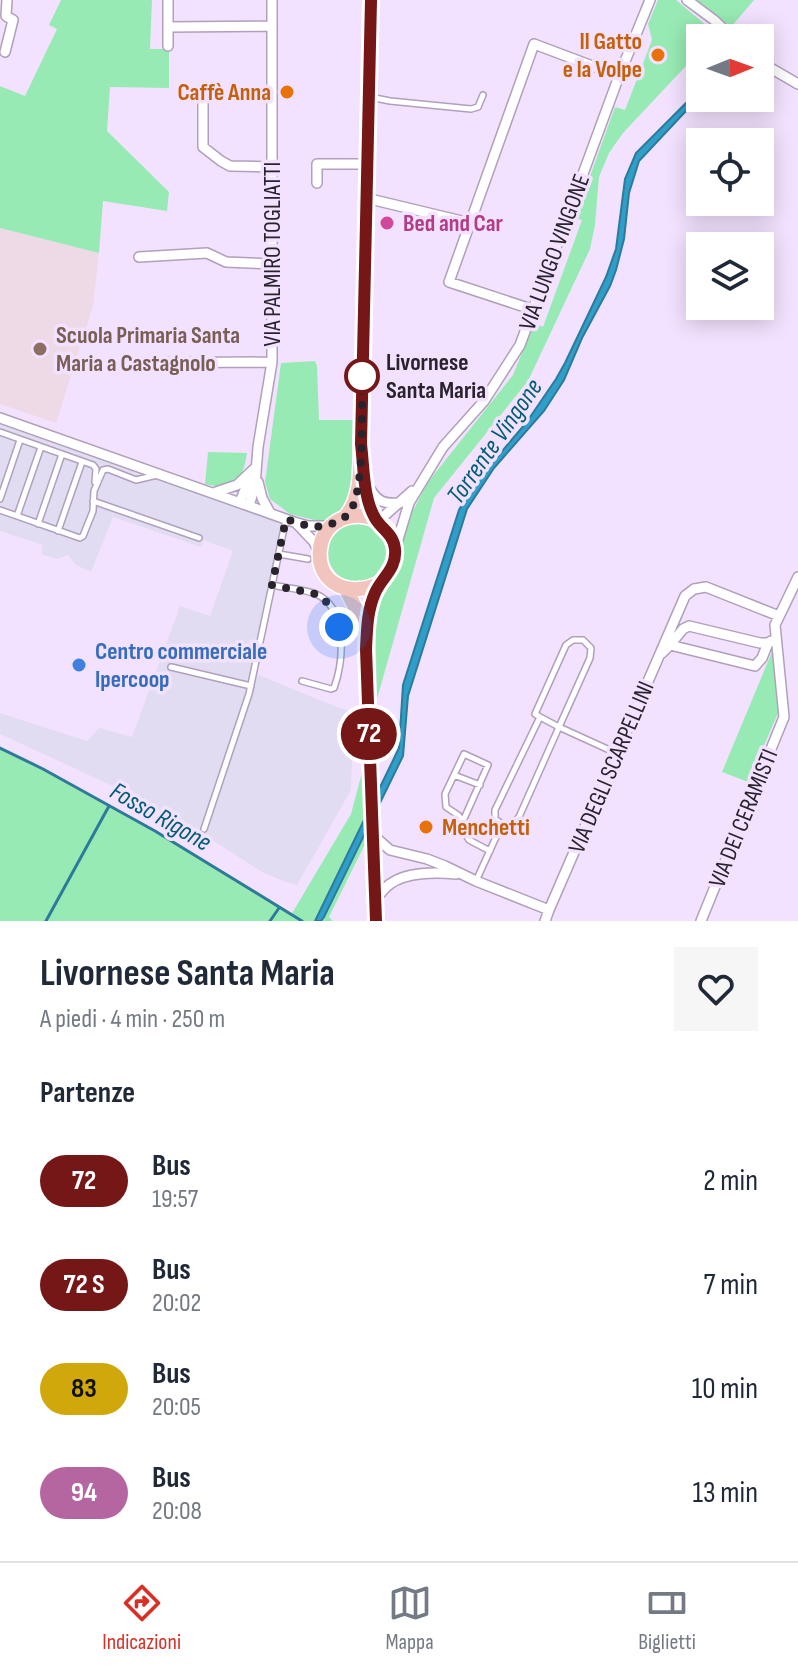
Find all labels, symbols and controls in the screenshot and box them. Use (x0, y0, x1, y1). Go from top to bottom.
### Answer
north arrow (686, 24, 774, 112)
map controls (686, 24, 774, 320)
place label: Il Gatto e la Volpe (563, 27, 642, 84)
marker: Il Gatto e la Volpe (649, 46, 667, 64)
place label: Caffè Anna (178, 78, 271, 107)
marker: Caffè Anna (278, 83, 296, 101)
button: locate (686, 128, 774, 216)
street label: VIA PALMIRO TOGLIATTI (258, 162, 287, 346)
street label: VIA LUNGO VINGONE (513, 170, 596, 334)
place label: Bed and Car (403, 209, 503, 238)
marker: Bed and Car (378, 214, 396, 232)
button: layers (686, 232, 774, 320)
place label: Scuola Primaria Santa Maria a Castagnolo (56, 321, 240, 378)
marker: Scuola Primaria Santa Maria a Castagnolo (31, 340, 49, 358)
place label: Livornese Santa Maria (386, 348, 486, 405)
marker: Livornese Santa Maria (345, 359, 379, 393)
water label: Torrente Vingone (441, 373, 550, 510)
your location (319, 607, 359, 647)
place label: Centro commerciale Ipercoop (95, 637, 267, 694)
marker: Centro commerciale Ipercoop (70, 656, 88, 674)
street label: VIA DEGLI SCARPELLINI (562, 677, 661, 857)
line badge: 72 (333, 708, 405, 760)
text: 72 (357, 717, 381, 750)
street label: VIA DEI CERAMISTI (703, 745, 784, 892)
water label: Fosso Rigone (104, 776, 216, 859)
place label: Menchetti (442, 813, 530, 842)
marker: Menchetti (417, 818, 435, 836)
button: heart (674, 947, 758, 1031)
text: Livornese Santa Maria (40, 951, 335, 996)
text: A piedi · 4 min · 250 m (40, 1004, 225, 1035)
text: Partenze (40, 1075, 135, 1111)
text: Bus (152, 1148, 191, 1184)
text: 2 min (703, 1163, 758, 1199)
text: 72 (72, 1164, 96, 1197)
text: 19:57 (152, 1184, 198, 1215)
text: Bus (152, 1252, 191, 1288)
text: 7 min (704, 1267, 758, 1303)
text: 72 S (63, 1268, 105, 1301)
text: 20:02 (152, 1288, 201, 1319)
text: Bus (152, 1356, 191, 1392)
text: 10 min (692, 1371, 758, 1407)
text: 83 (71, 1372, 97, 1405)
text: 20:05 (152, 1392, 201, 1423)
text: Bus (152, 1460, 191, 1496)
text: 13 min (692, 1475, 758, 1511)
text: 94 (71, 1476, 97, 1509)
text: 20:08 (152, 1496, 202, 1527)
tab: Indicazioni (102, 1581, 181, 1656)
tab: Mappa (385, 1581, 434, 1656)
tab: Biglietti (638, 1581, 696, 1656)

